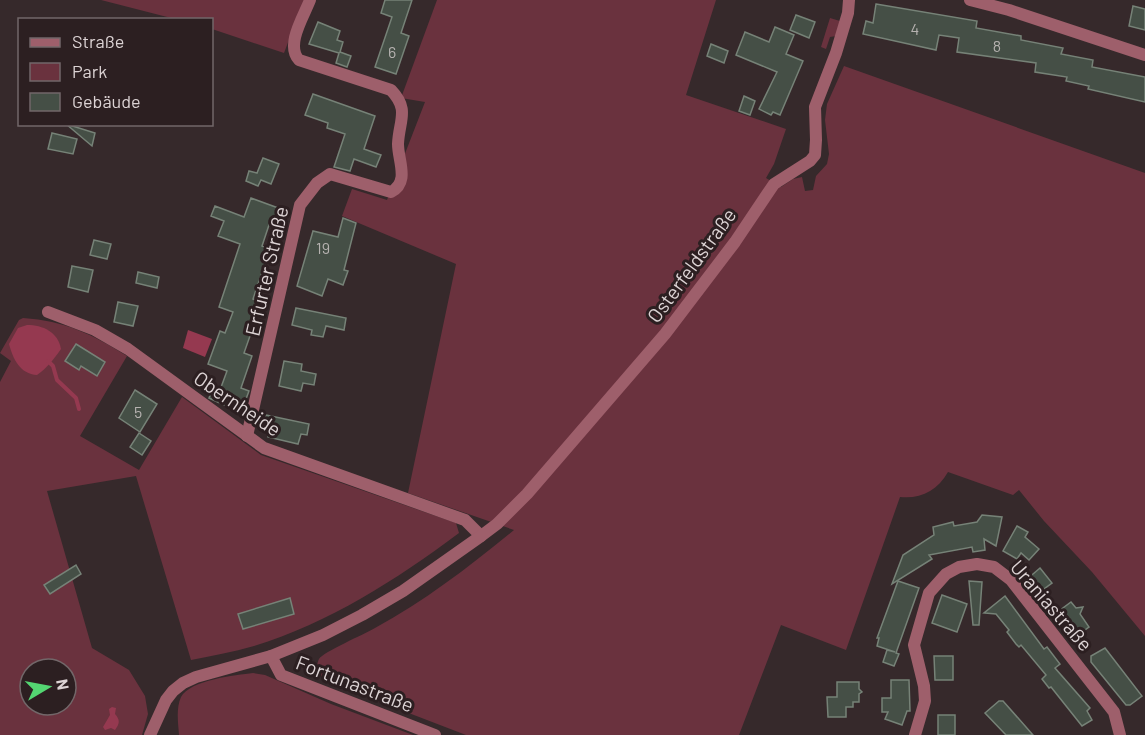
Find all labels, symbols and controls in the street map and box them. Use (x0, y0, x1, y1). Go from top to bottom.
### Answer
legend (18, 18, 213, 126)
house number: 4 (911, 19, 919, 38)
text: Straße (72, 30, 124, 52)
house number: 8 (993, 36, 1001, 55)
house number: 6 (388, 42, 396, 61)
text: Park (72, 60, 107, 82)
text: Gebäude (72, 90, 141, 112)
street label: Osterfeldstraße (641, 203, 741, 327)
street label: Erfurter Straße (239, 204, 293, 338)
house number: 19 (316, 238, 330, 257)
street label: Obernheide (190, 365, 286, 441)
house number: 5 (134, 402, 142, 421)
street label: Uraniastraße (1006, 555, 1098, 655)
street label: Fortunastraße (293, 650, 417, 716)
north arrow (18, 657, 78, 717)
text: N (53, 677, 74, 691)

